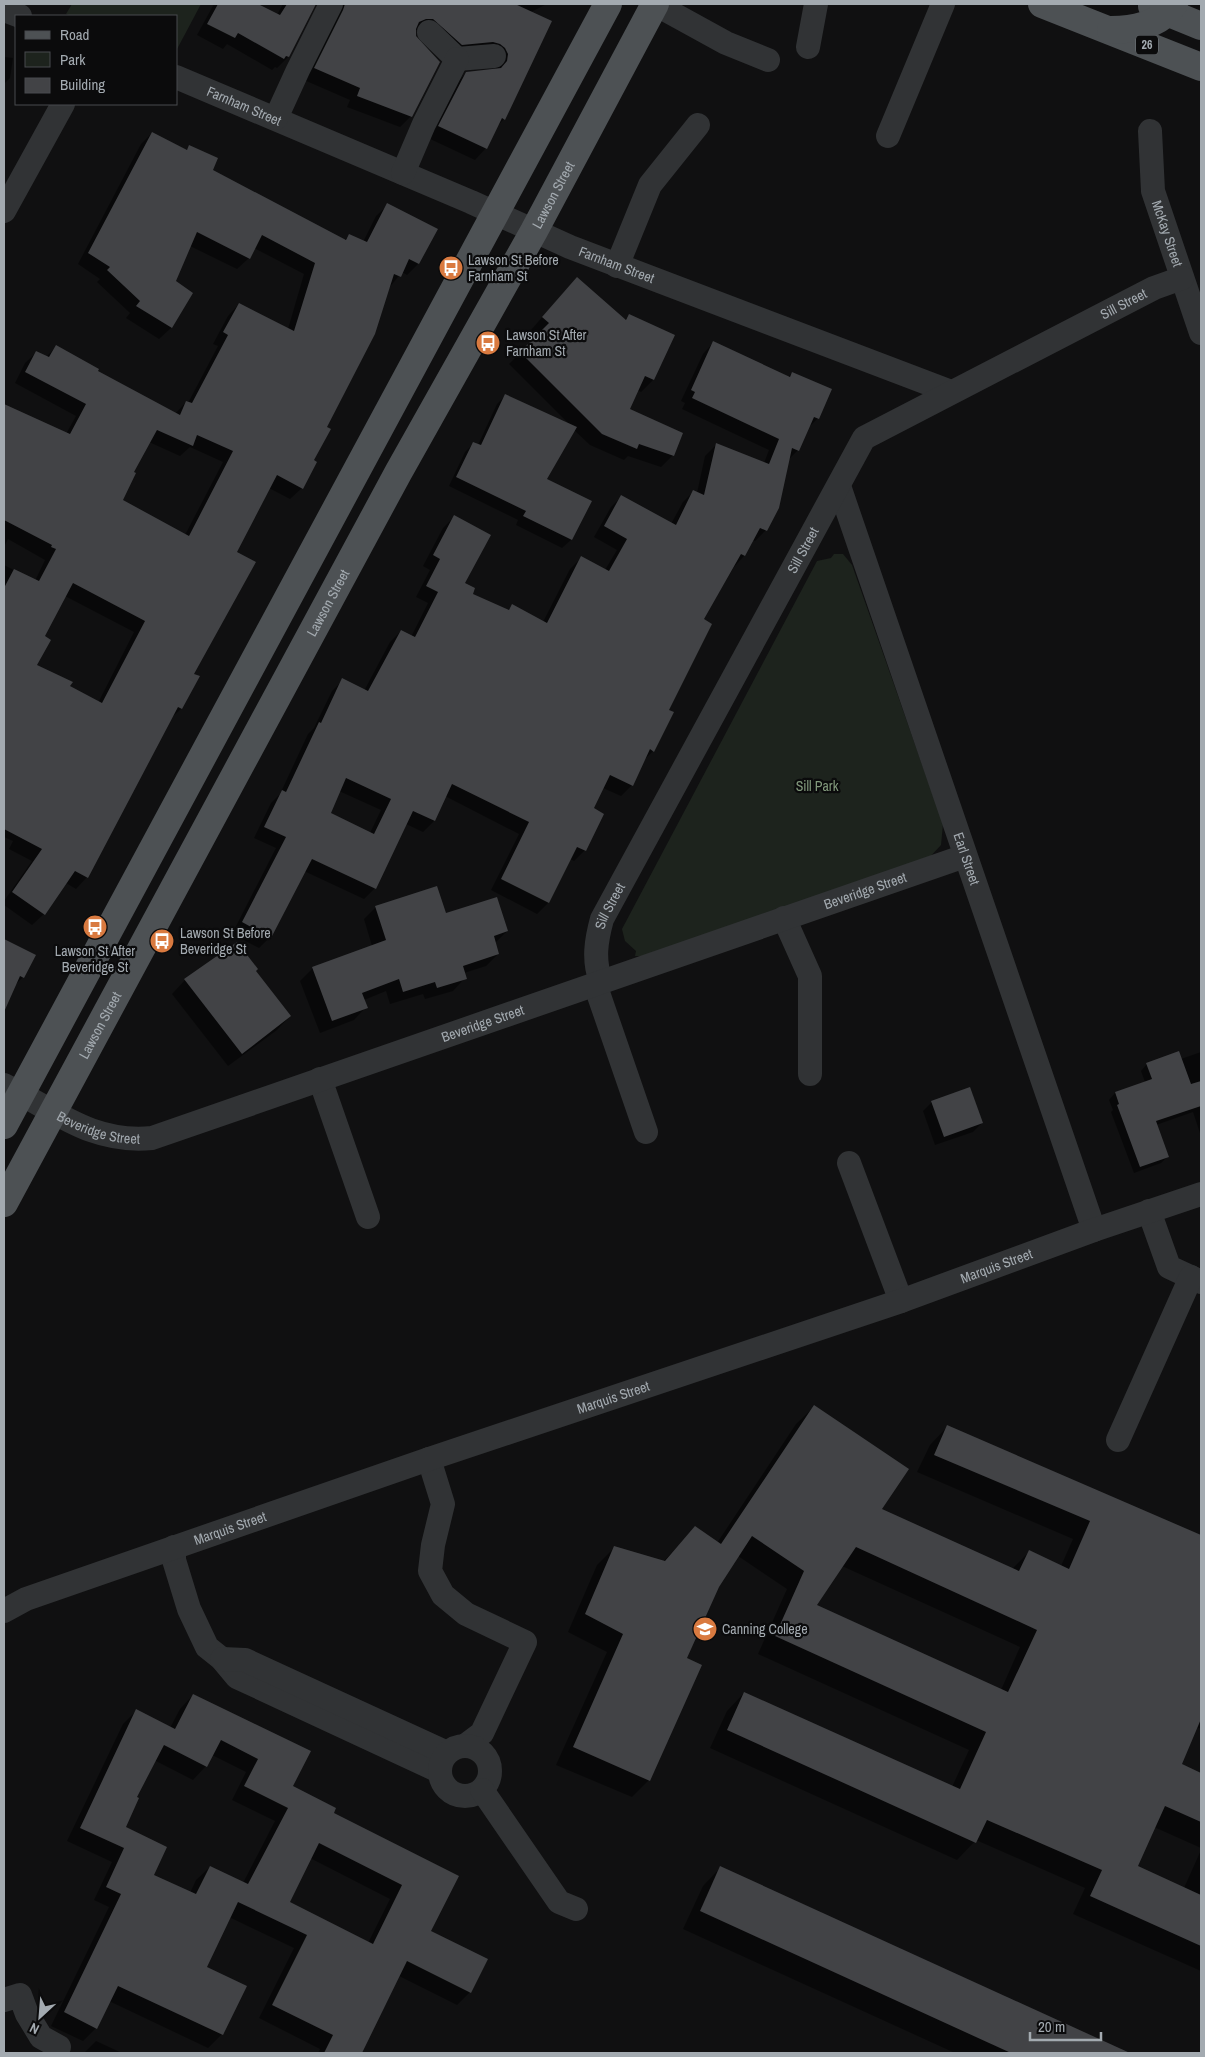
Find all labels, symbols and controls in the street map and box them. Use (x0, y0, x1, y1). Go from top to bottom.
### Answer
legend (15, 15, 178, 105)
text: Road (60, 24, 89, 45)
road number: 26 (1136, 36, 1158, 54)
text: Park (60, 49, 86, 70)
text: Building (60, 74, 105, 95)
street label: Farnham Street (204, 82, 284, 130)
street label: Lawson Street (528, 158, 578, 232)
street label: McKay Street (1148, 198, 1187, 269)
street label: Farnham Street (576, 242, 657, 287)
place label: Lawson St Before Farnham St (468, 251, 559, 285)
bus stop icon: Lawson St Before Farnham St (438, 255, 464, 281)
street label: Sill Street (1097, 284, 1150, 323)
place label: Lawson St After Farnham St (506, 326, 587, 360)
bus stop icon: Lawson St After Farnham St (475, 330, 501, 356)
street label: Sill Street (783, 524, 823, 576)
street label: Lawson Street (303, 566, 353, 639)
park label: Sill Park (796, 777, 839, 795)
street label: Earl Street (949, 830, 984, 887)
street label: Beveridge Street (821, 868, 909, 913)
street label: Sill Street (591, 880, 629, 931)
bus stop icon: Lawson St After Beveridge St (82, 914, 108, 940)
place label: Lawson St Before Beveridge St (180, 924, 271, 958)
bus stop icon: Lawson St Before Beveridge St (149, 928, 175, 954)
place label: Lawson St After Beveridge St (55, 942, 135, 976)
street label: Lawson Street (75, 989, 125, 1062)
street label: Beveridge Street (439, 1001, 526, 1046)
street label: Beveridge Street (54, 1107, 140, 1148)
street label: Marquis Street (958, 1244, 1035, 1287)
street label: Marquis Street (575, 1377, 652, 1418)
street label: Marquis Street (191, 1507, 269, 1549)
school or university icon: Canning College (692, 1616, 718, 1642)
place label: Canning College (722, 1620, 808, 1638)
north arrow (15, 1992, 65, 2042)
scale bar (1030, 2010, 1101, 2042)
text: 20 m (1038, 2016, 1065, 2037)
text: N (27, 2019, 42, 2039)

